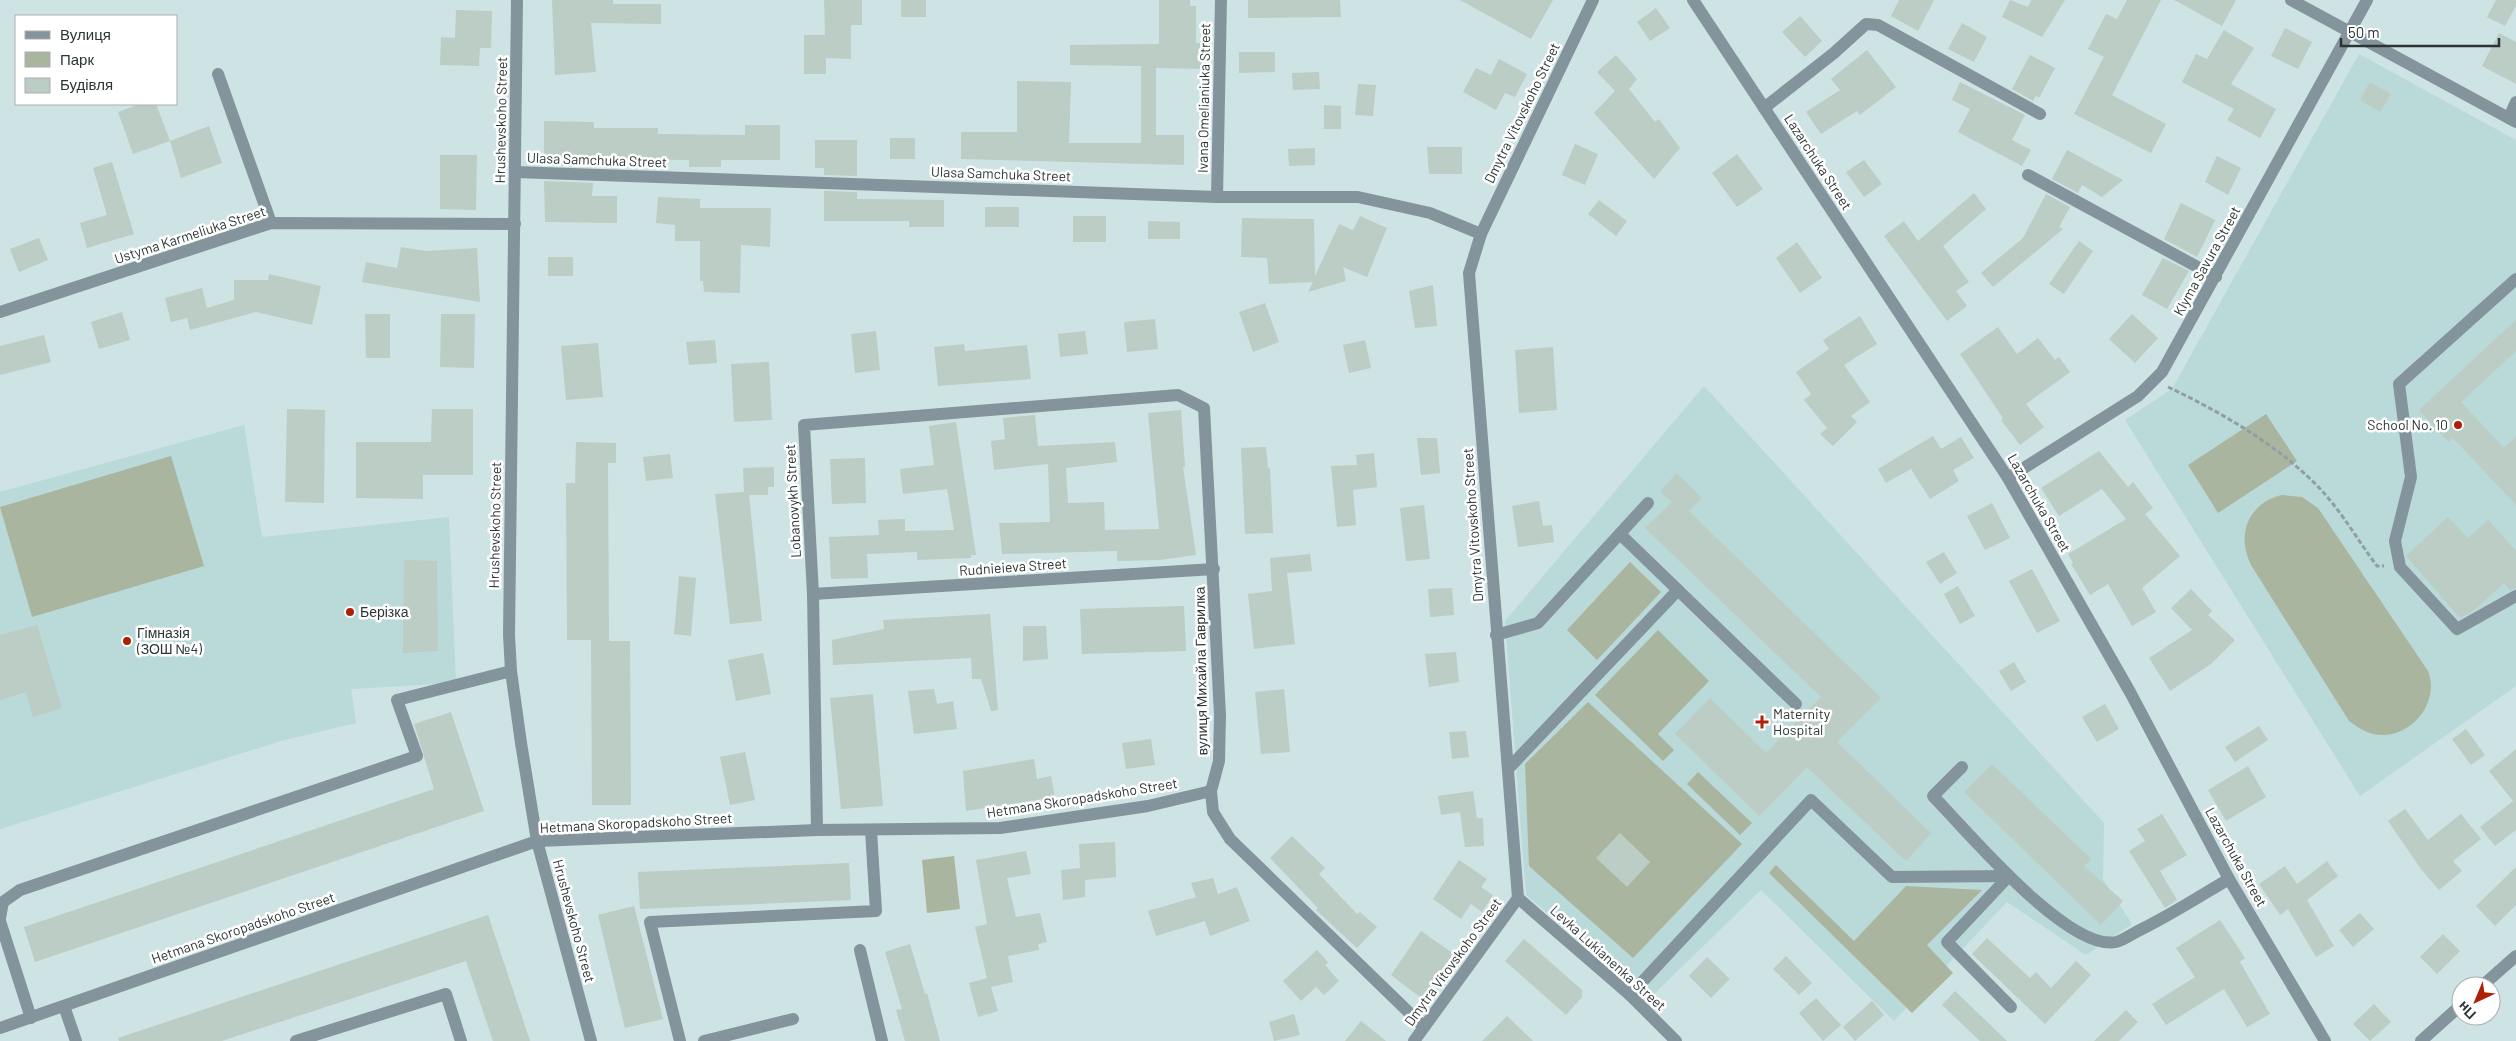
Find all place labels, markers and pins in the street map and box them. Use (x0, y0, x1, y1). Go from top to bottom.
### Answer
place label: School No. 10 (2367, 416, 2448, 433)
marker: School No. 10 (2452, 419, 2464, 431)
place label: Берізка (360, 603, 409, 620)
marker: Берізка (344, 606, 356, 618)
place label: Гімназія (ЗОШ №4) (136, 624, 202, 657)
marker: Гімназія (ЗОШ №4) (121, 635, 133, 647)
place label: Maternity Hospital (1773, 705, 1831, 738)
marker: Maternity Hospital (1755, 715, 1769, 729)

